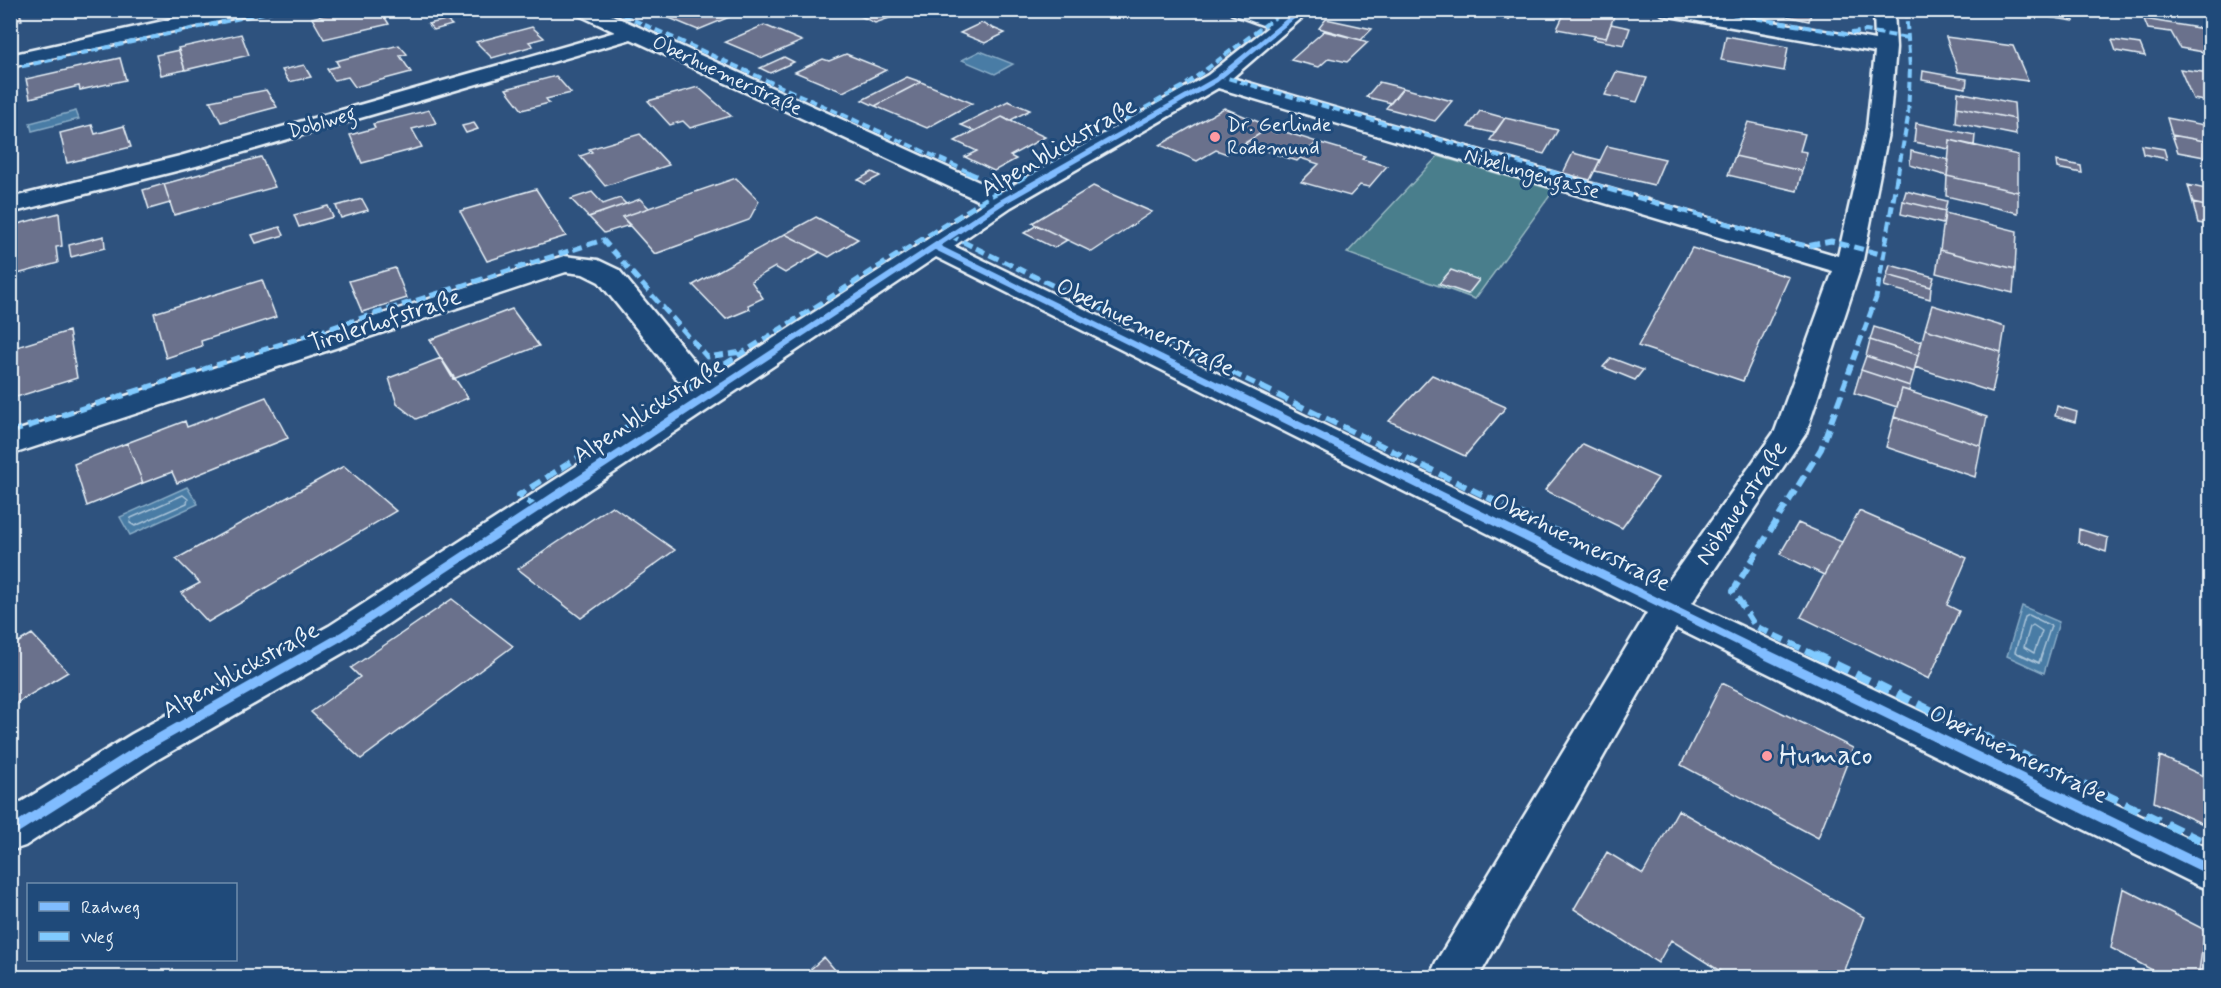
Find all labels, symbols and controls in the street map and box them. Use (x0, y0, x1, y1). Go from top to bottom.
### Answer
street label: Oberhuemerstraße (648, 29, 807, 123)
street label: Alpenblickstraße (975, 91, 1143, 205)
street label: Doblweg (285, 100, 360, 148)
place label: Dr. Gerlinde Rodemund (1227, 112, 1332, 162)
marker: Dr. Gerlinde Rodemund (1208, 130, 1222, 144)
street label: Nibelungengasse (1461, 142, 1603, 208)
street label: Oberhuemerstraße (1051, 271, 1240, 385)
street label: Tirolerhofstraße (305, 282, 465, 360)
street label: Alpenblickstraße (567, 350, 731, 472)
street label: Nöbauerstraße (1689, 434, 1795, 571)
street label: Oberhuemerstraße (1487, 486, 1676, 600)
street label: Alpenblickstraße (157, 615, 325, 727)
street label: Oberhuemerstraße (1924, 698, 2113, 812)
place label: Humaco (1779, 738, 1872, 775)
marker: Humaco (1760, 749, 1774, 763)
legend (27, 883, 237, 961)
text: Radweg (81, 896, 140, 920)
text: Weg (81, 926, 114, 952)

